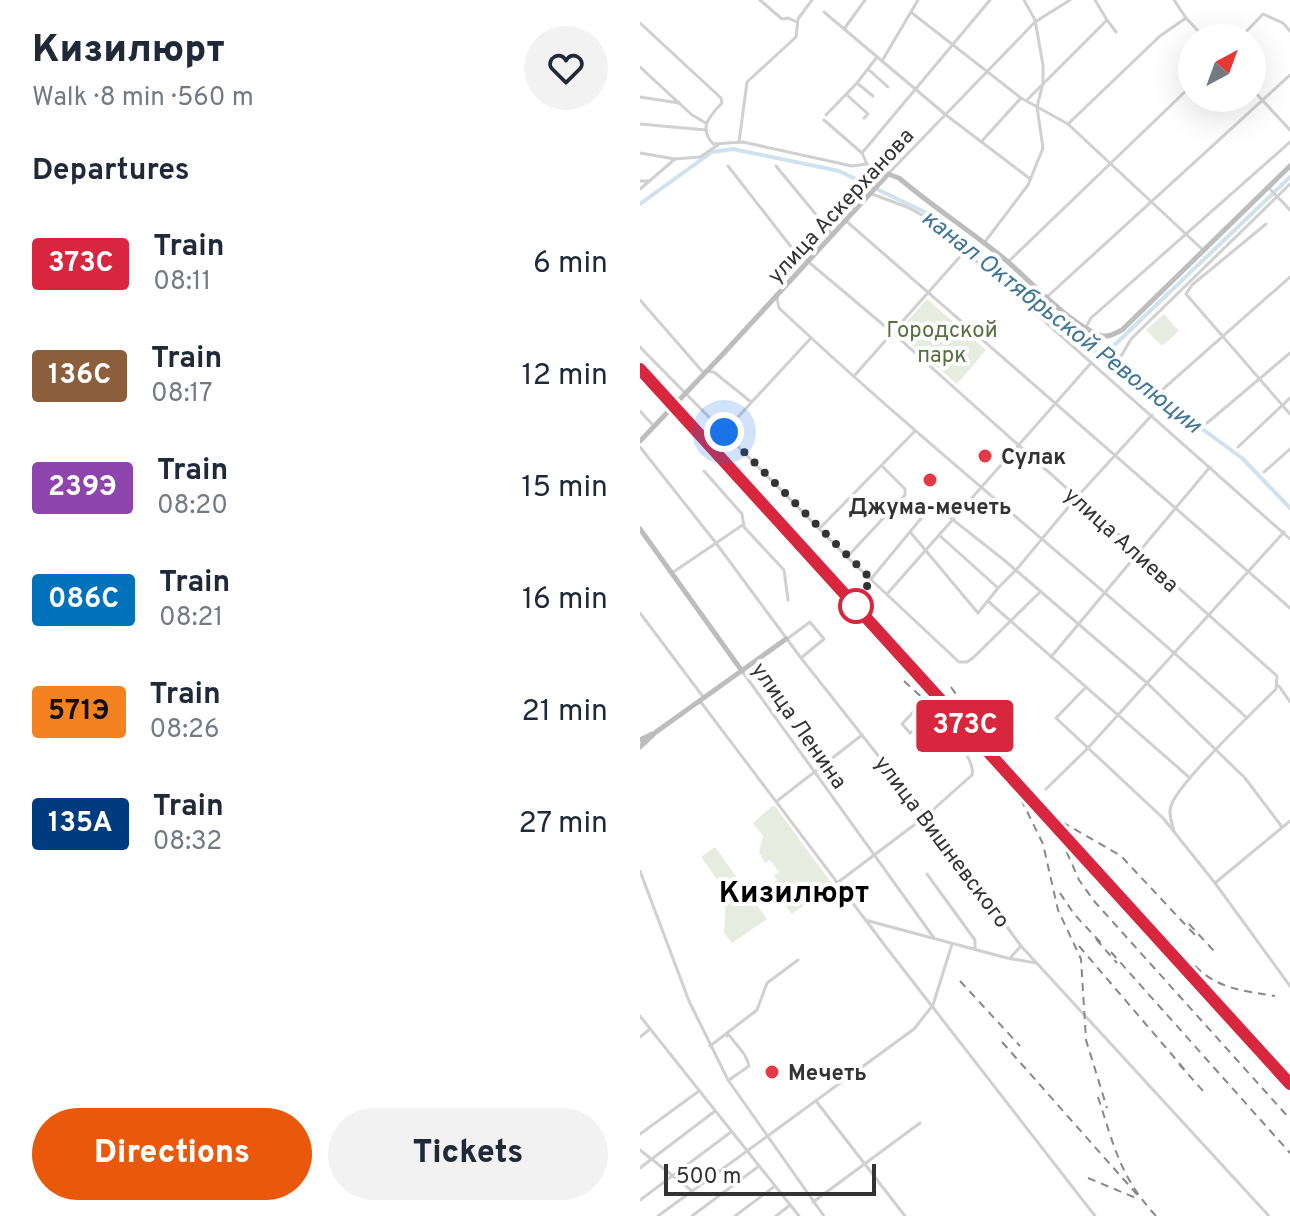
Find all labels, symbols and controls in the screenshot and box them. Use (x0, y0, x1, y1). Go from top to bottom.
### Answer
north arrow (1178, 24, 1266, 112)
map controls (1178, 24, 1266, 112)
button: heart (524, 26, 608, 110)
text: Кизилюрт (32, 27, 225, 76)
text: Walk · 8 min · 560 m (32, 82, 254, 115)
street label: улица Аскерханова (763, 123, 921, 290)
text: Departures (32, 153, 190, 190)
water label: канал Октябрьской Революции (915, 204, 1207, 441)
text: Train (153, 229, 225, 266)
text: 373C (48, 246, 113, 282)
text: 6 min (533, 246, 608, 283)
text: 08:11 (153, 266, 211, 299)
park label: Городской парк (886, 318, 998, 370)
text: Train (151, 341, 222, 378)
text: 136С (48, 358, 111, 394)
text: 12 min (521, 358, 608, 395)
text: 08:17 (151, 378, 213, 411)
your location (704, 412, 744, 452)
place label: Сулак (1001, 445, 1066, 472)
marker: Сулак (976, 447, 994, 465)
text: Train (157, 453, 228, 490)
text: 239Э (48, 470, 117, 506)
text: 15 min (521, 470, 608, 507)
marker: Джума-мечеть (921, 471, 939, 489)
street label: улица Алиева (1057, 482, 1183, 599)
text: 08:20 (157, 490, 228, 523)
place label: Джума-мечеть (848, 495, 1012, 522)
text: Train (159, 565, 230, 602)
text: 086С (48, 582, 119, 618)
text: 16 min (522, 582, 608, 619)
unlabelled marker (839, 589, 873, 623)
text: 08:21 (159, 602, 223, 635)
street label: улица Ленина (744, 658, 852, 795)
text: Train (150, 677, 221, 714)
text: 571Э (48, 694, 110, 730)
text: 21 min (521, 694, 608, 731)
line badge: 373C (909, 700, 1021, 752)
text: 373C (932, 708, 998, 744)
text: 08:26 (150, 714, 219, 747)
street label: улица Вишневского (867, 751, 1015, 934)
text: Train (153, 789, 224, 826)
text: 135А (48, 806, 113, 842)
text: 27 min (519, 806, 608, 843)
text: 08:32 (153, 826, 222, 859)
district label: Кизилюрт (719, 876, 869, 913)
place label: Мечеть (788, 1061, 867, 1088)
marker: Мечеть (763, 1063, 781, 1081)
button: Directions (32, 1108, 312, 1200)
button: Tickets (328, 1108, 608, 1200)
scale bar (664, 1160, 876, 1196)
text: 500 m (676, 1164, 742, 1191)

